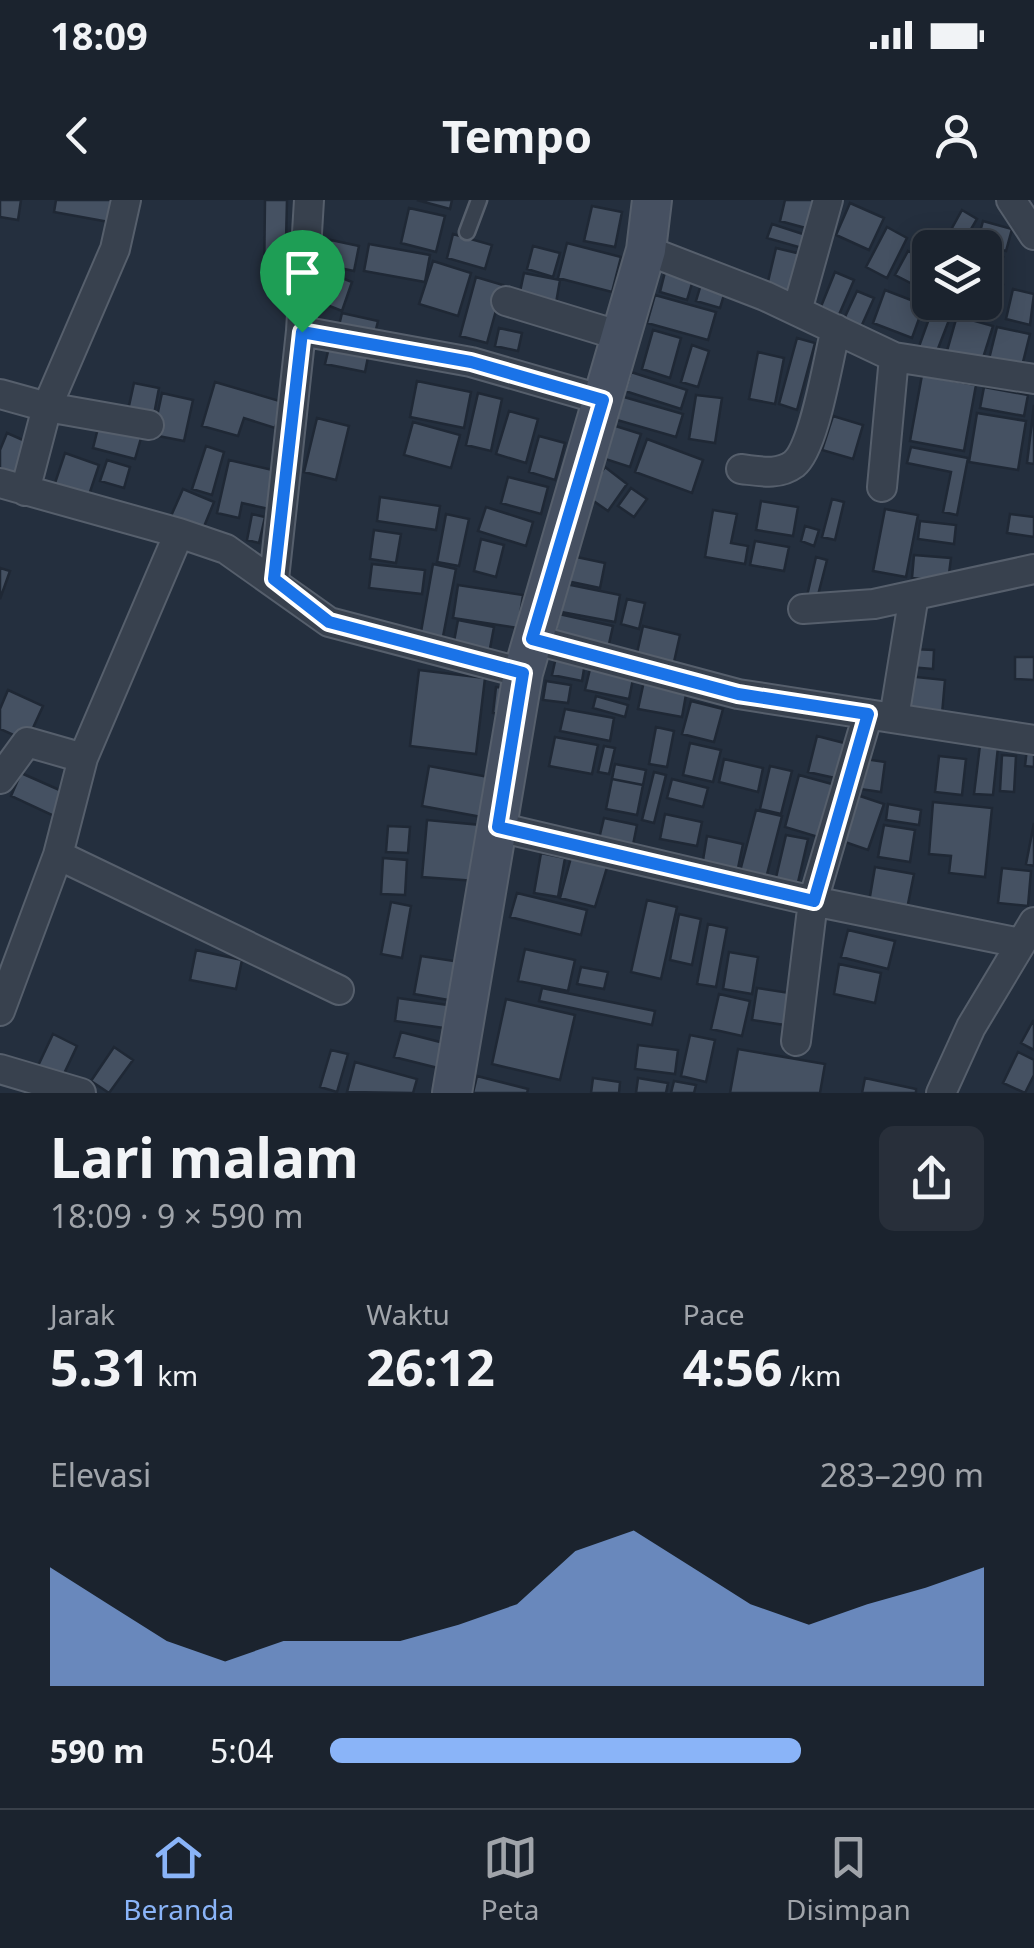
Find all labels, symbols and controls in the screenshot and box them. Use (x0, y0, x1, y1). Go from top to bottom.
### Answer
text: 18:09 (50, 9, 148, 61)
text: Tempo (442, 105, 592, 166)
icon: back (50, 108, 105, 163)
icon: person (929, 108, 984, 163)
pin (260, 230, 345, 333)
map controls (912, 230, 1002, 320)
button: layers (912, 230, 1002, 320)
icon: arrive (275, 245, 330, 300)
text: Lari malam (50, 1119, 359, 1194)
button: share (879, 1126, 984, 1231)
text: 18:09 · 9 × 590 m (50, 1194, 303, 1237)
text: Jarak (50, 1295, 115, 1333)
text: Waktu (366, 1295, 450, 1333)
text: Pace (683, 1295, 745, 1333)
text: 5.31 (50, 1333, 150, 1401)
text: 26:12 (366, 1333, 495, 1401)
text: 4:56 (683, 1333, 783, 1401)
text: km (150, 1356, 198, 1394)
text: /km (783, 1356, 841, 1394)
text: Elevasi (50, 1453, 151, 1496)
text: 283–290 m (820, 1453, 984, 1496)
text: 590 m (50, 1729, 144, 1772)
text: 5:04 (210, 1729, 274, 1772)
tab: Beranda (123, 1830, 234, 1928)
tab: Peta (481, 1830, 539, 1928)
tab: Disimpan (786, 1830, 911, 1928)

